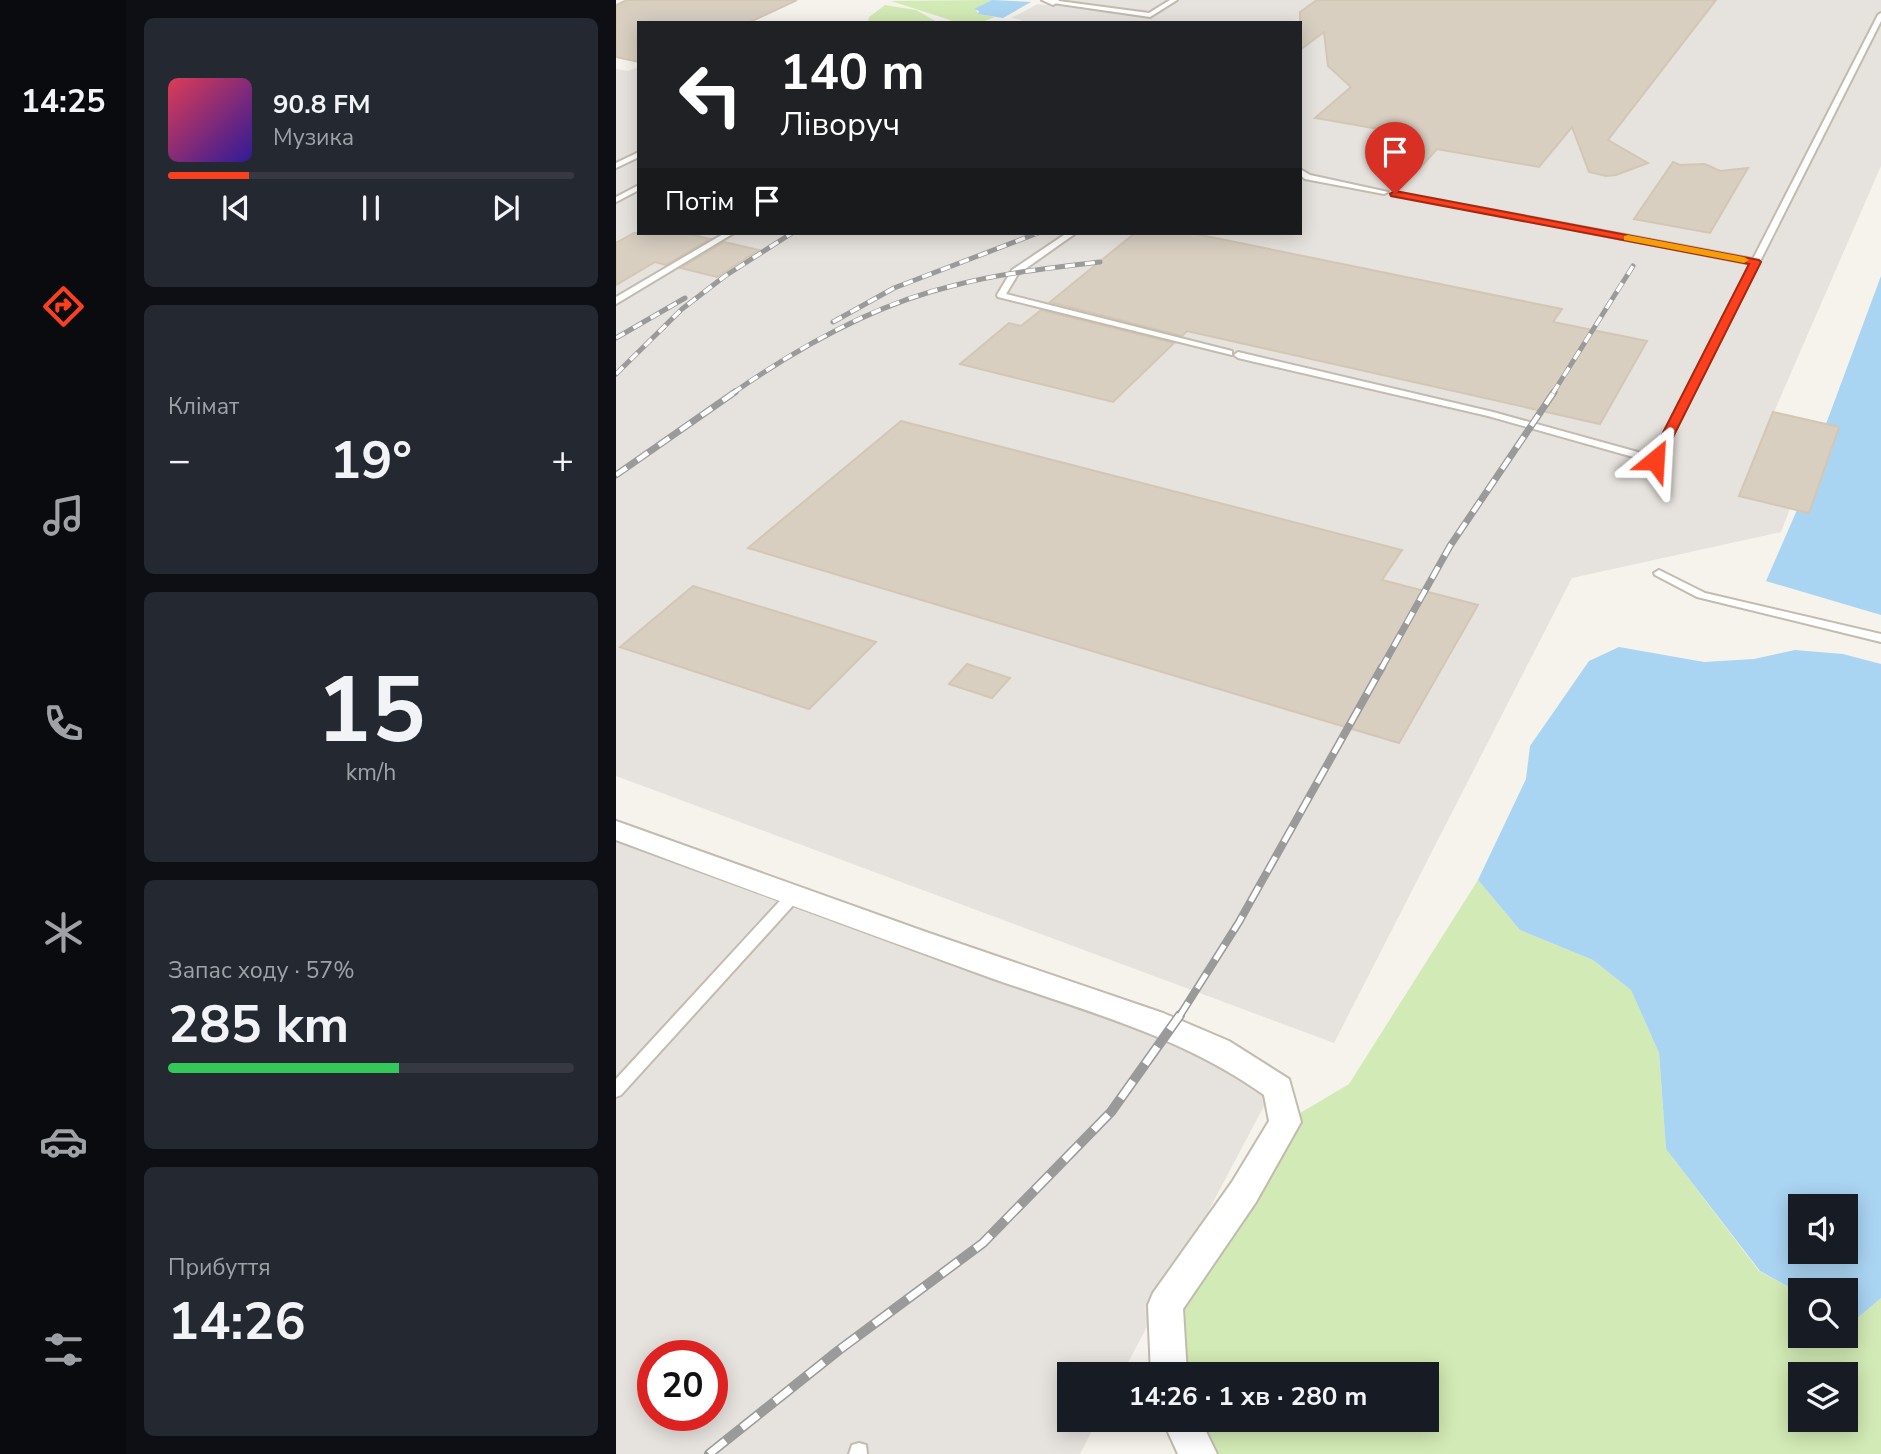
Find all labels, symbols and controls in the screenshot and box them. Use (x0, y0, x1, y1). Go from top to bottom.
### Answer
text: 140 m (780, 39, 924, 106)
icon: left (665, 49, 756, 140)
text: 14:25 (21, 80, 105, 123)
text: 90.8 FM (273, 87, 370, 122)
text: Ліворуч (780, 103, 900, 146)
text: Музика (273, 122, 354, 153)
pin (1365, 122, 1425, 194)
icon: arrive (1376, 133, 1414, 171)
icon: arrive (748, 182, 786, 220)
text: Потім (665, 184, 734, 219)
icon: previous (217, 189, 255, 227)
icon: pause (352, 189, 390, 227)
icon: next (487, 189, 525, 227)
icon: directions (39, 282, 88, 331)
text: Клімат (168, 391, 239, 422)
position arrow (1618, 423, 1692, 497)
text: 19° (330, 425, 412, 496)
text: − (168, 435, 191, 486)
text: + (551, 435, 574, 486)
icon: music (39, 491, 88, 540)
text: 15 (316, 649, 426, 773)
icon: phone (39, 699, 88, 748)
text: km/h (346, 757, 396, 788)
icon: climate (39, 908, 88, 957)
text: Запас ходу · 57% (168, 955, 355, 986)
text: 285 km (168, 989, 349, 1060)
icon: car (39, 1117, 88, 1166)
map controls (1788, 1194, 1858, 1432)
button: sound (1788, 1194, 1858, 1264)
text: Прибуття (168, 1252, 271, 1283)
button: search (1788, 1278, 1858, 1348)
text: 14:26 (168, 1286, 306, 1357)
icon: filters (39, 1325, 88, 1374)
speed limit sign: 20 (637, 1340, 728, 1431)
button: layers (1788, 1362, 1858, 1432)
text: 14:26 · 1 хв · 280 m (1129, 1379, 1367, 1414)

